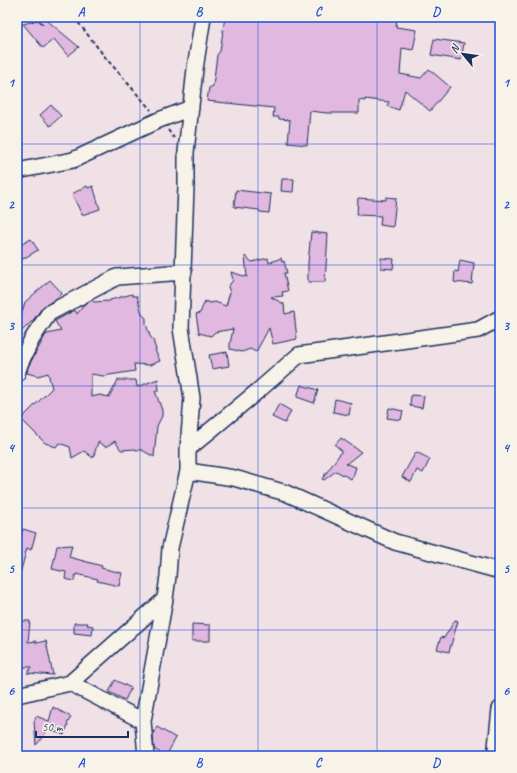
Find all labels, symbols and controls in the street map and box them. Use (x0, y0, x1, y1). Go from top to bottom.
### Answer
text: A (78, 4, 86, 20)
text: B (196, 4, 204, 20)
text: C (315, 4, 323, 20)
text: D (432, 4, 441, 20)
north arrow (443, 34, 483, 74)
text: N (446, 41, 463, 56)
text: 1 (8, 75, 16, 91)
text: 1 (503, 75, 511, 91)
text: 2 (8, 197, 15, 213)
text: 2 (503, 197, 510, 213)
text: 3 (8, 318, 15, 334)
text: 3 (503, 318, 510, 334)
text: 4 (8, 440, 16, 456)
text: 4 (503, 440, 511, 456)
text: 5 (8, 561, 15, 577)
text: 5 (503, 561, 510, 577)
text: 6 (8, 683, 15, 699)
text: 6 (503, 683, 510, 699)
scale bar (36, 713, 128, 739)
text: 50 m (42, 719, 64, 735)
text: A (78, 755, 86, 771)
text: B (196, 755, 204, 771)
text: C (315, 755, 323, 771)
text: D (432, 755, 441, 771)

